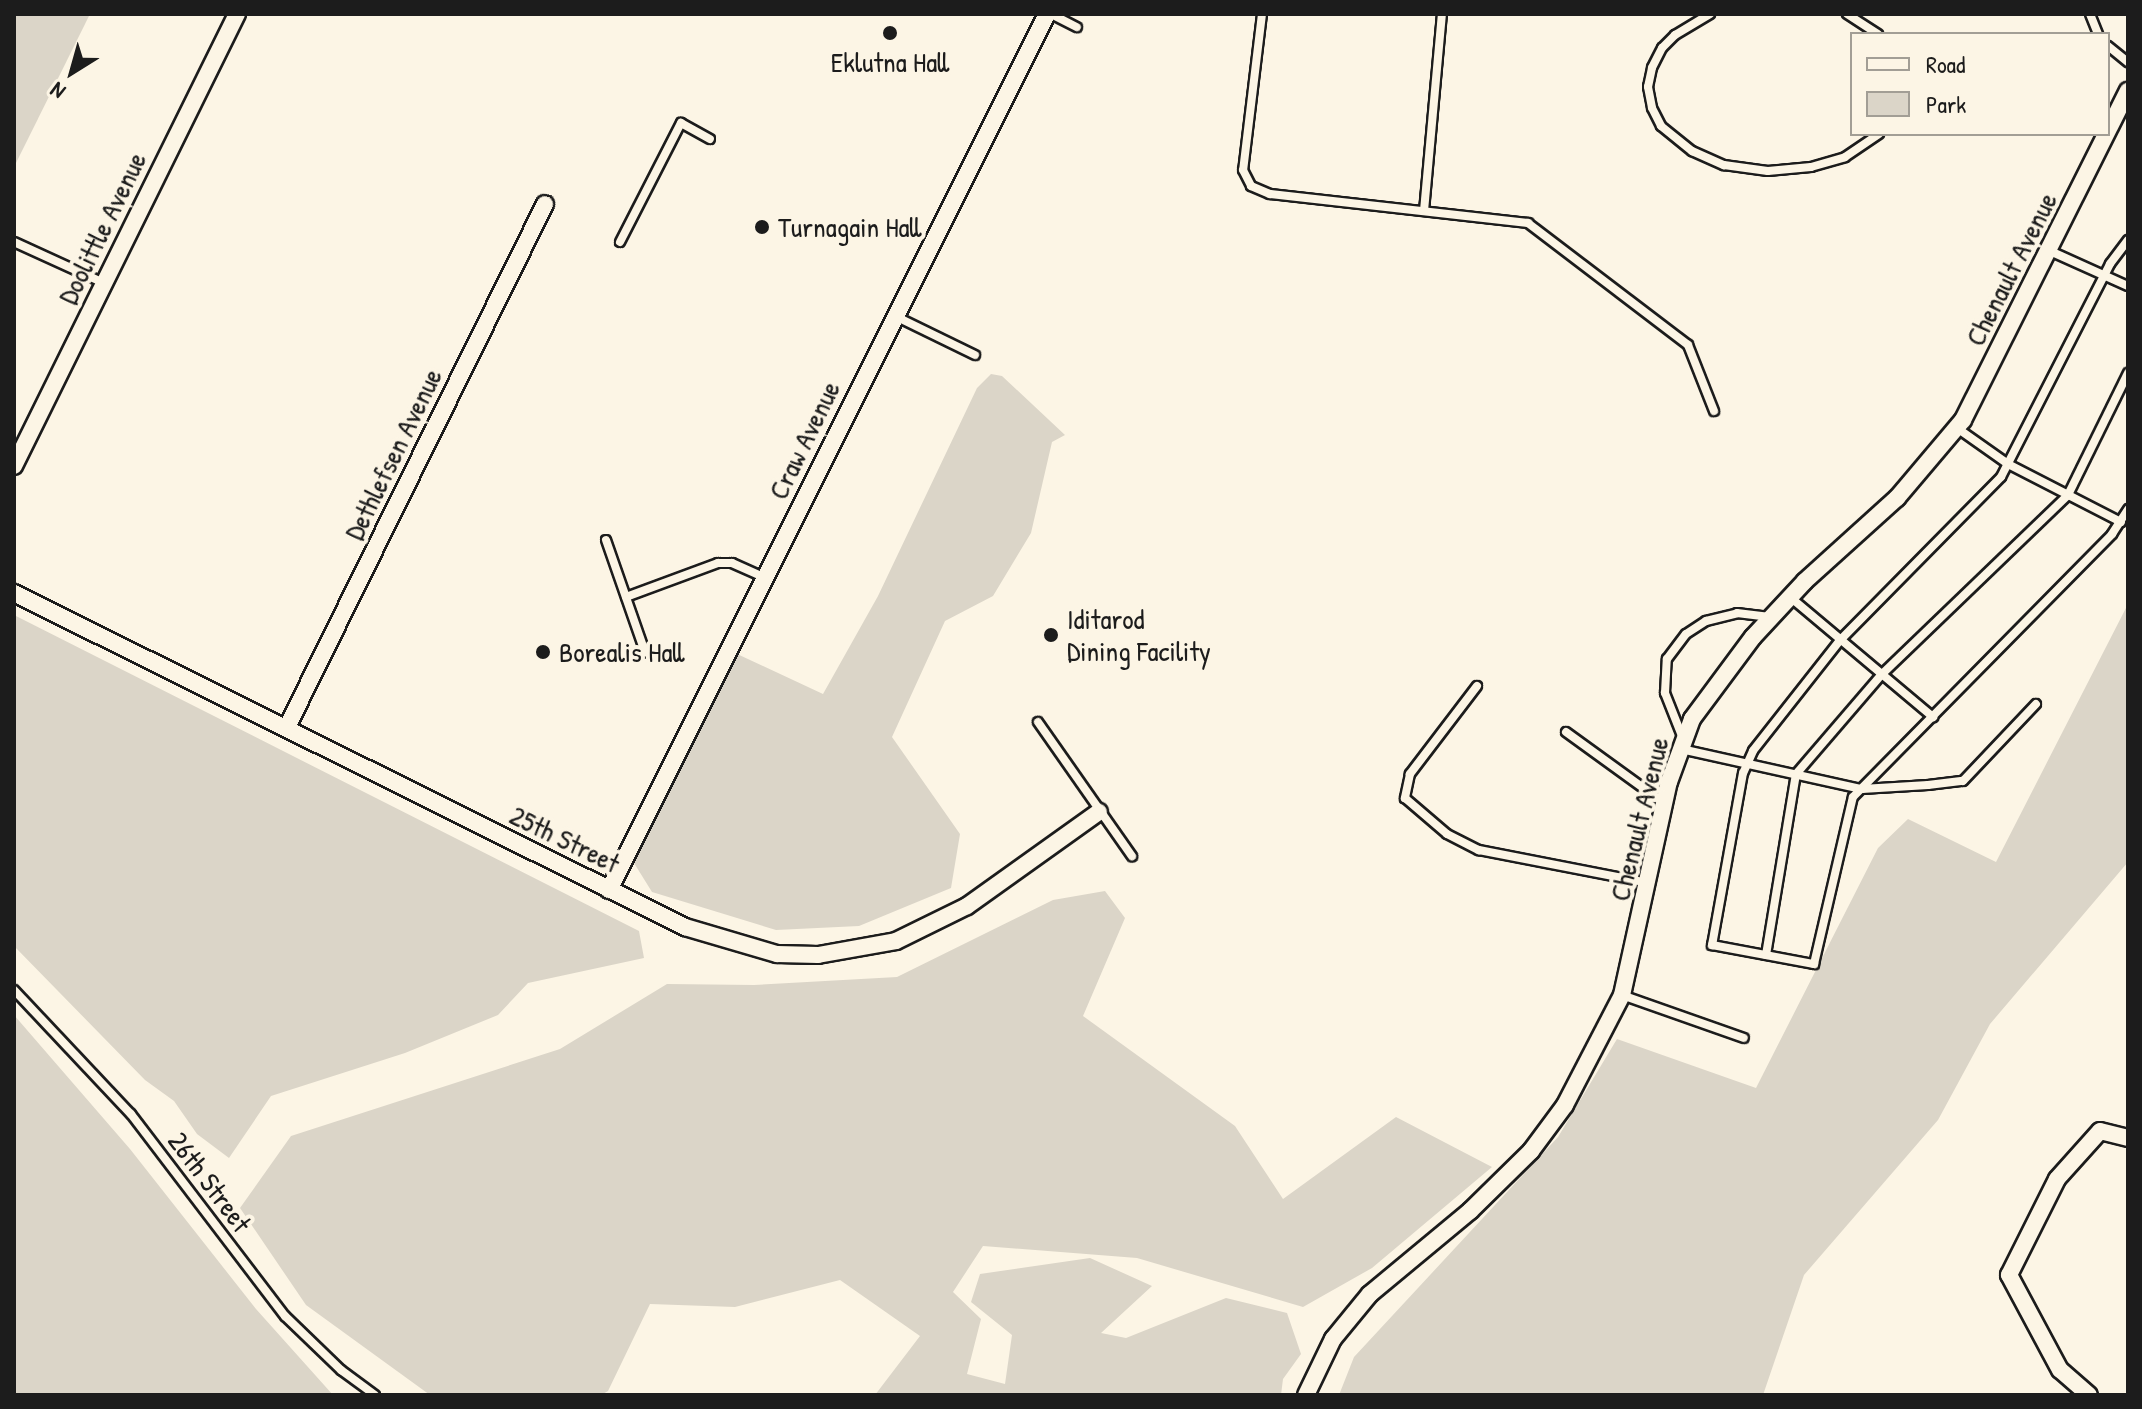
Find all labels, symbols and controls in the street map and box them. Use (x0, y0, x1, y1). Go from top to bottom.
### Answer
marker: Eklutna Hall (881, 24, 899, 42)
north arrow (32, 32, 112, 112)
legend (1850, 32, 2110, 136)
place label: Eklutna Hall (831, 45, 949, 79)
text: Road (1926, 48, 1965, 80)
text: N (44, 76, 71, 107)
text: Park (1926, 88, 1966, 120)
street label: Doolittle Avenue (51, 147, 153, 309)
street label: Chenault Avenue (1958, 187, 2064, 351)
place label: Turnagain Hall (778, 210, 922, 244)
marker: Turnagain Hall (753, 218, 771, 236)
street label: Dethlefsen Avenue (337, 363, 449, 545)
street label: Craw Avenue (761, 375, 847, 505)
place label: Iditarod Dining Facility (1067, 602, 1211, 668)
marker: Iditarod Dining Facility (1042, 626, 1060, 644)
place label: Borealis Hall (559, 635, 684, 669)
marker: Borealis Hall (534, 643, 552, 661)
street label: Chenault Avenue (1602, 734, 1676, 904)
street label: 25th Street (505, 798, 625, 880)
street label: 26th Street (161, 1125, 259, 1239)

